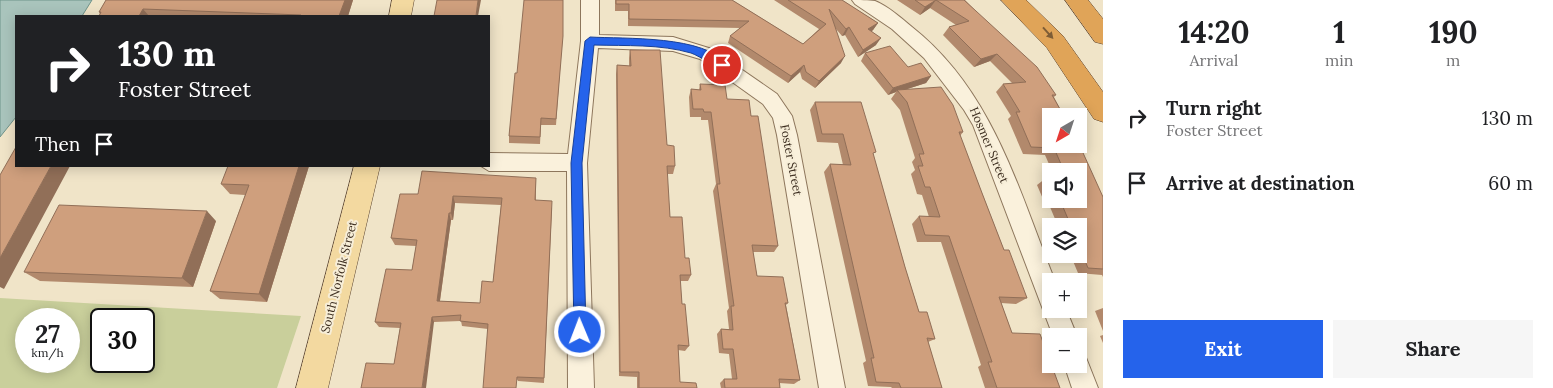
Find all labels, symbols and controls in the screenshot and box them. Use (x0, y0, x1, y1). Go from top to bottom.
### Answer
text: 14:20 (1178, 13, 1250, 51)
text: 1 (1333, 13, 1345, 51)
text: 190 (1429, 13, 1478, 51)
one-way arrow (1042, 27, 1054, 39)
text: 130 m (118, 31, 215, 76)
icon: right (35, 35, 100, 100)
pin (701, 44, 743, 86)
text: Arrival (1190, 50, 1238, 70)
text: min (1325, 50, 1354, 70)
text: m (1446, 50, 1460, 70)
icon: arrive (708, 51, 736, 79)
text: Foster Street (118, 75, 251, 103)
text: Turn right (1166, 96, 1262, 120)
street label: Hosmer Street (967, 104, 1012, 185)
icon: right (1123, 104, 1151, 132)
text: 130 m (1482, 106, 1533, 130)
north arrow (1042, 108, 1088, 152)
map controls (1042, 108, 1087, 373)
text: Foster Street (1166, 120, 1263, 140)
street label: Foster Street (777, 123, 806, 197)
icon: arrive (90, 130, 118, 158)
text: Then (35, 132, 80, 156)
button: sound (1042, 163, 1087, 208)
icon: arrive (1123, 169, 1151, 197)
text: Arrive at destination (1166, 171, 1355, 195)
text: 60 m (1488, 171, 1533, 195)
button: layers (1042, 218, 1087, 263)
street label: South Norfolk Street (317, 219, 360, 335)
button: + (1042, 273, 1087, 318)
position arrow (553, 305, 605, 357)
speed limit sign: 30 (90, 308, 155, 373)
text: 27 (35, 318, 60, 350)
button: Exit (1123, 320, 1323, 378)
button: Share (1333, 320, 1533, 378)
button: − (1042, 328, 1087, 373)
text: km/h (31, 345, 64, 360)

